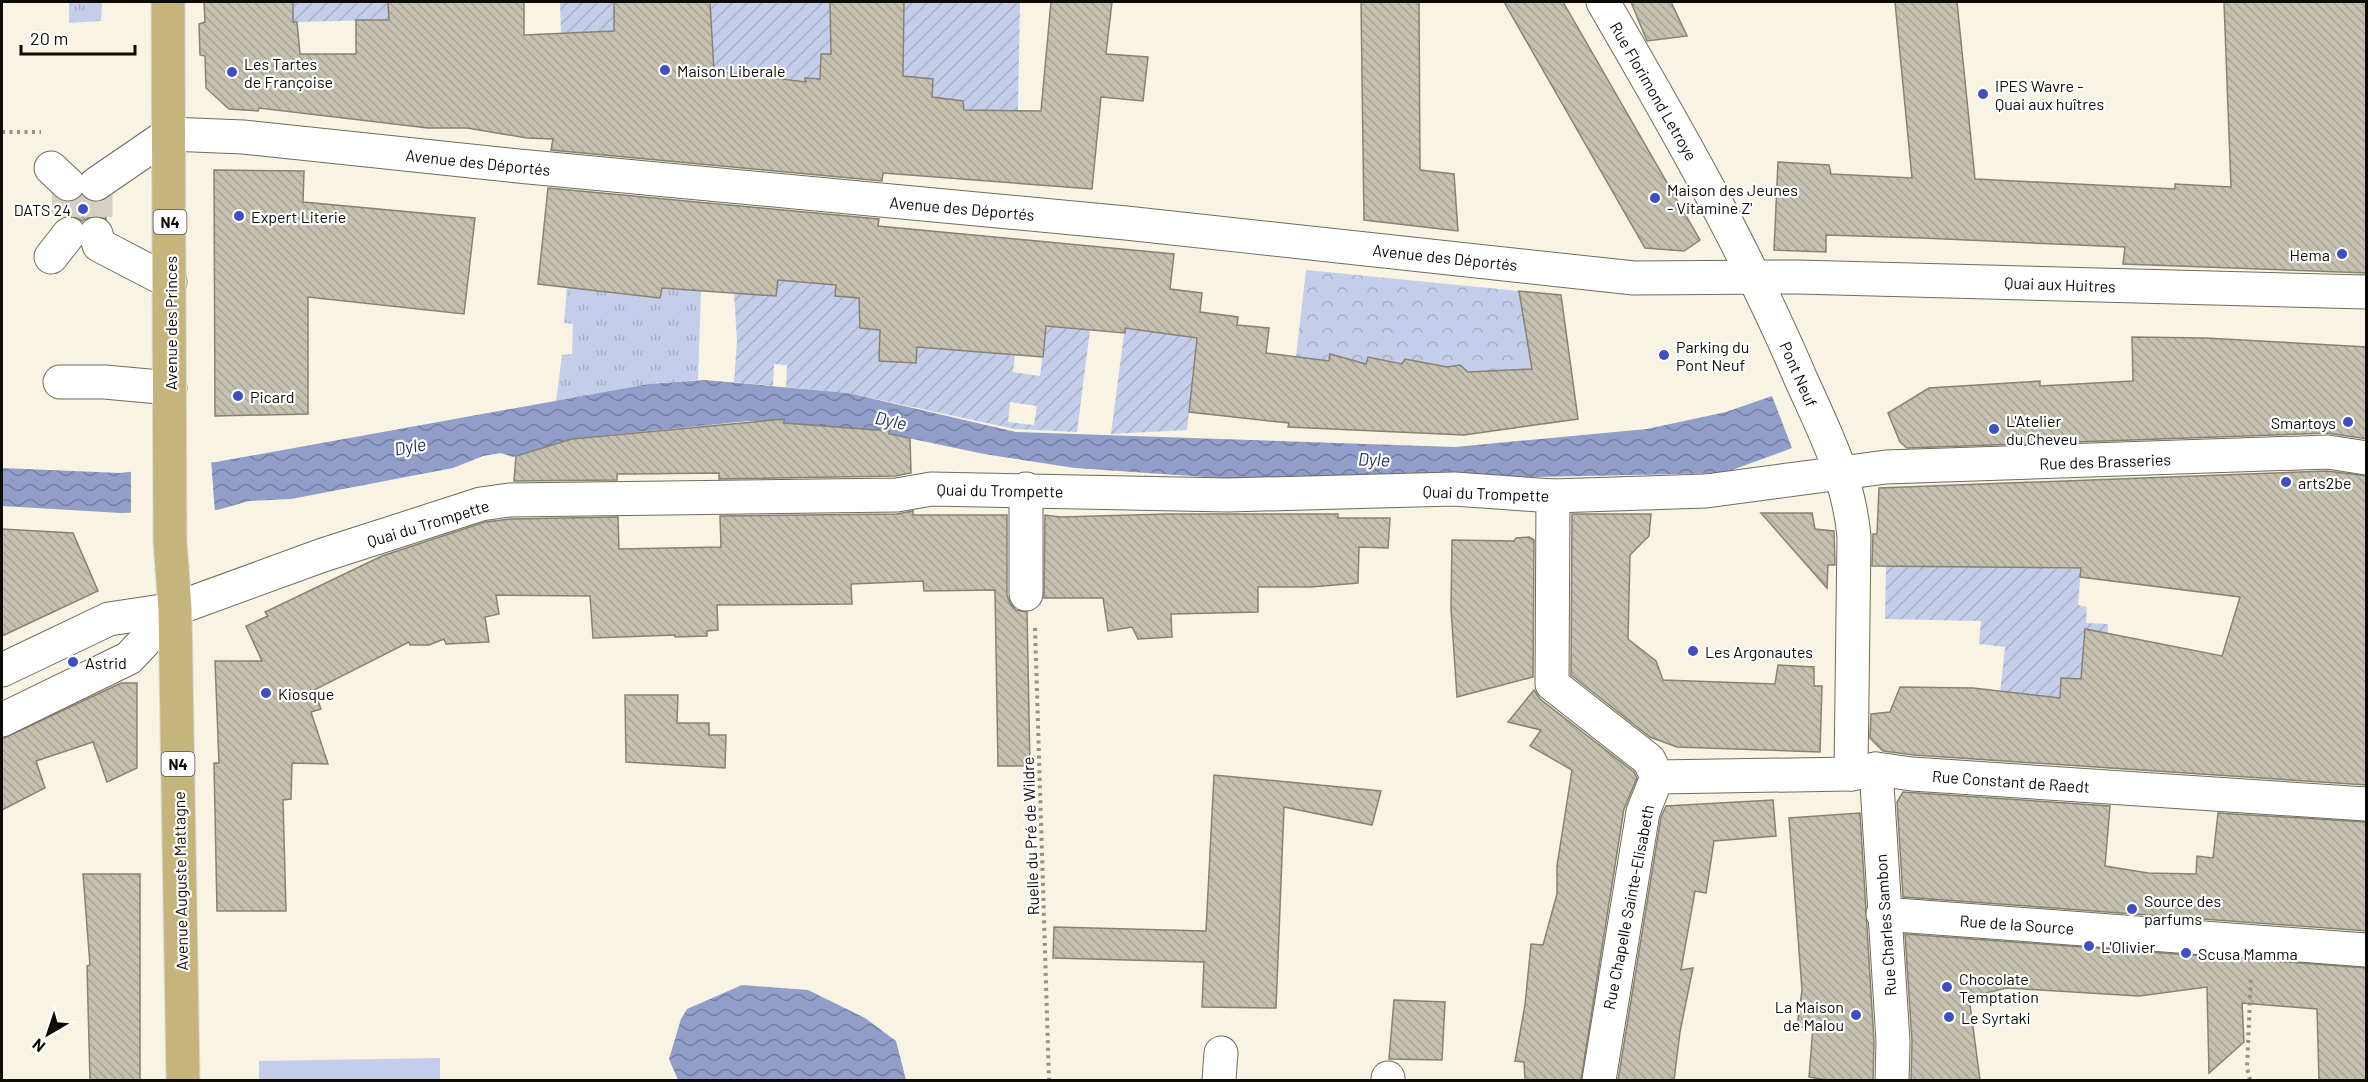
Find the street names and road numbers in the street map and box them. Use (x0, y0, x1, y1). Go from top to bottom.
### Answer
street label: Rue Florimond Letroye (1607, 18, 1701, 164)
street label: Avenue des Déportés (405, 145, 551, 179)
street label: Avenue des Déportés (889, 192, 1035, 224)
road number: N4 (154, 210, 186, 234)
street label: Avenue des Déportés (1372, 240, 1518, 274)
street label: Avenue des Princes (161, 256, 180, 390)
street label: Quai aux Huitres (2004, 273, 2116, 295)
street label: Pont Neuf (1776, 339, 1822, 410)
street label: Rue des Brasseries (2039, 449, 2171, 473)
street label: Quai du Trompette (936, 479, 1064, 501)
street label: Quai du Trompette (1422, 481, 1550, 505)
street label: Quai du Trompette (365, 495, 491, 551)
road number: N4 (162, 752, 195, 776)
street label: Ruelle du Pré de Wildre (1018, 756, 1042, 916)
street label: Rue Constant de Raedt (1932, 766, 2090, 796)
street label: Avenue Auguste Mattagne (169, 791, 191, 971)
street label: Rue Chapelle Sainte-Elisabeth (1599, 803, 1657, 1011)
street label: Rue Charles Sambon (1871, 853, 1899, 997)
street label: Rue de la Source (1959, 911, 2075, 937)

